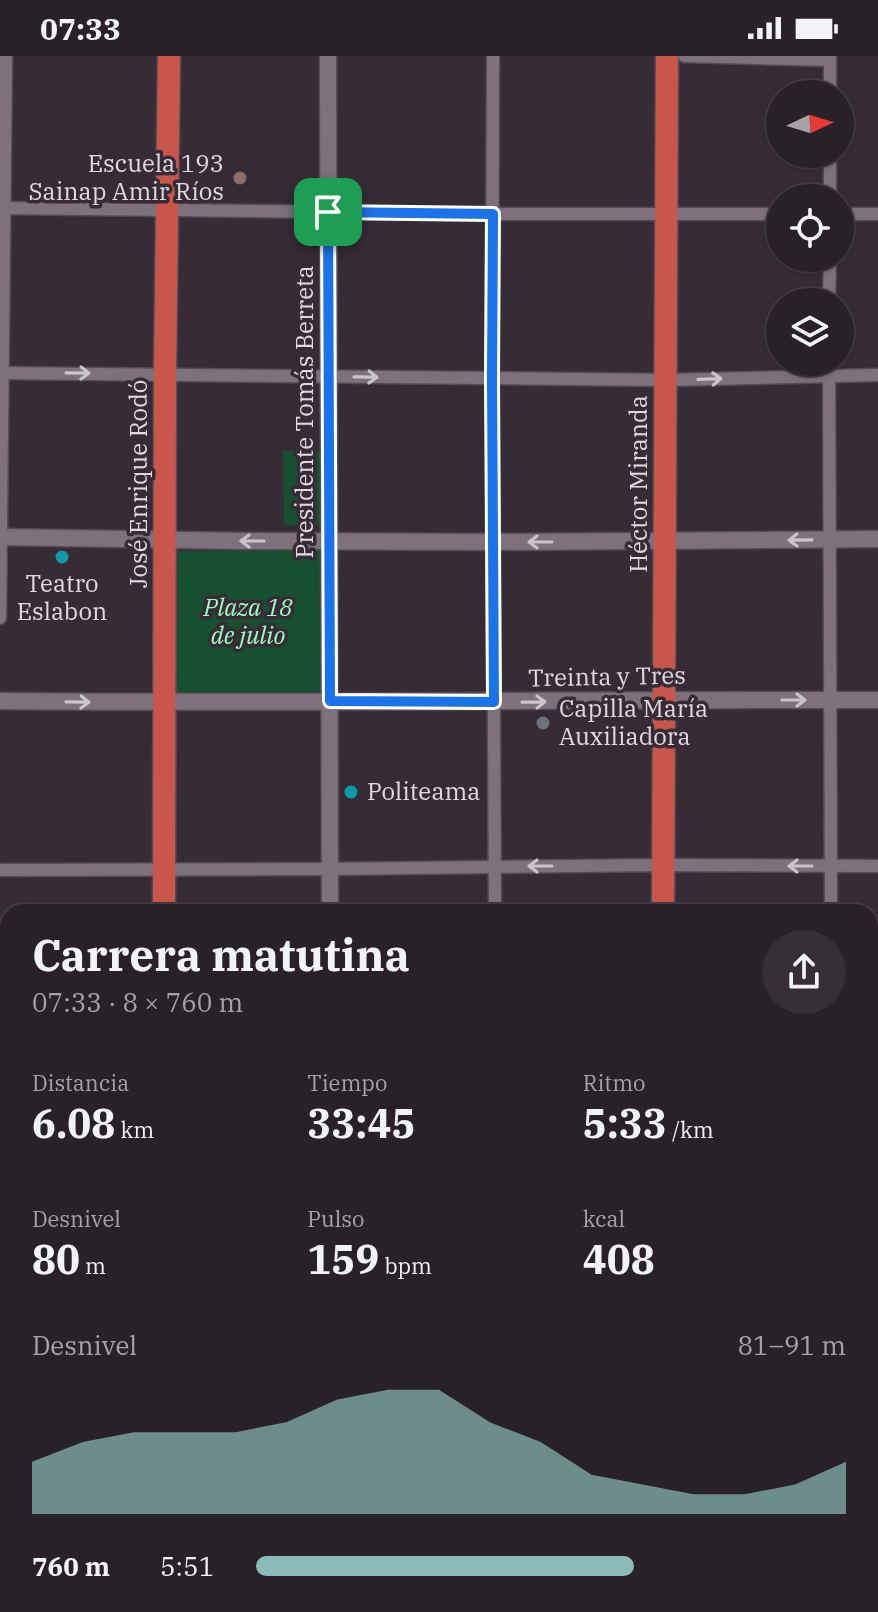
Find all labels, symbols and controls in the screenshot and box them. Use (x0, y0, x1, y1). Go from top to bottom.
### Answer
text: 07:33 (40, 9, 121, 48)
north arrow (766, 80, 854, 168)
map controls (766, 80, 854, 376)
place label: Escuela 193 Sainap Amir Ríos (28, 147, 224, 207)
marker: Escuela 193 Sainap Amir Ríos (231, 169, 249, 187)
pin (294, 178, 362, 246)
button: locate (766, 184, 854, 272)
icon: arrive (306, 190, 350, 234)
street label: Presidente Tomás Berreta (288, 265, 320, 559)
button: layers (766, 288, 854, 376)
one-way arrow (64, 366, 91, 381)
one-way arrow (352, 369, 379, 385)
one-way arrow (696, 371, 723, 386)
street label: José Enrique Rodó (122, 380, 154, 588)
street label: Héctor Miranda (622, 395, 654, 573)
one-way arrow (787, 532, 814, 548)
one-way arrow (239, 533, 266, 549)
one-way arrow (527, 534, 554, 550)
marker: Teatro Eslabon (53, 548, 71, 566)
place label: Teatro Eslabon (17, 567, 107, 627)
park label: Plaza 18 de julio (203, 591, 293, 651)
street label: Treinta y Tres (528, 659, 686, 693)
place label: Capilla María Auxiliadora (559, 692, 708, 752)
one-way arrow (780, 692, 807, 708)
one-way arrow (64, 694, 91, 710)
one-way arrow (520, 694, 547, 710)
marker: Capilla María Auxiliadora (534, 714, 552, 732)
place label: Politeama (367, 775, 480, 807)
marker: Politeama (342, 783, 360, 801)
one-way arrow (527, 858, 554, 874)
one-way arrow (787, 858, 814, 874)
text: Carrera matutina (32, 926, 410, 983)
button: share (762, 930, 846, 1014)
text: 07:33 · 8 × 760 m (32, 985, 243, 1019)
text: Distancia (32, 1068, 129, 1097)
text: Tiempo (307, 1068, 387, 1097)
text: Ritmo (583, 1068, 646, 1097)
text: 6.08 (32, 1097, 115, 1149)
text: 33:45 (307, 1097, 415, 1149)
text: 5:33 (583, 1097, 667, 1149)
text: km (115, 1115, 154, 1144)
text: /km (667, 1115, 714, 1144)
text: Desnivel (32, 1204, 121, 1233)
text: Pulso (307, 1204, 364, 1233)
text: kcal (583, 1204, 625, 1233)
text: 80 (32, 1233, 80, 1285)
text: 159 (307, 1233, 379, 1285)
text: 408 (583, 1233, 655, 1285)
text: m (80, 1251, 106, 1280)
text: bpm (379, 1251, 432, 1280)
text: Desnivel (32, 1328, 137, 1362)
text: 81–91 m (738, 1328, 846, 1362)
text: 760 m (32, 1549, 110, 1583)
text: 5:51 (160, 1549, 214, 1583)

